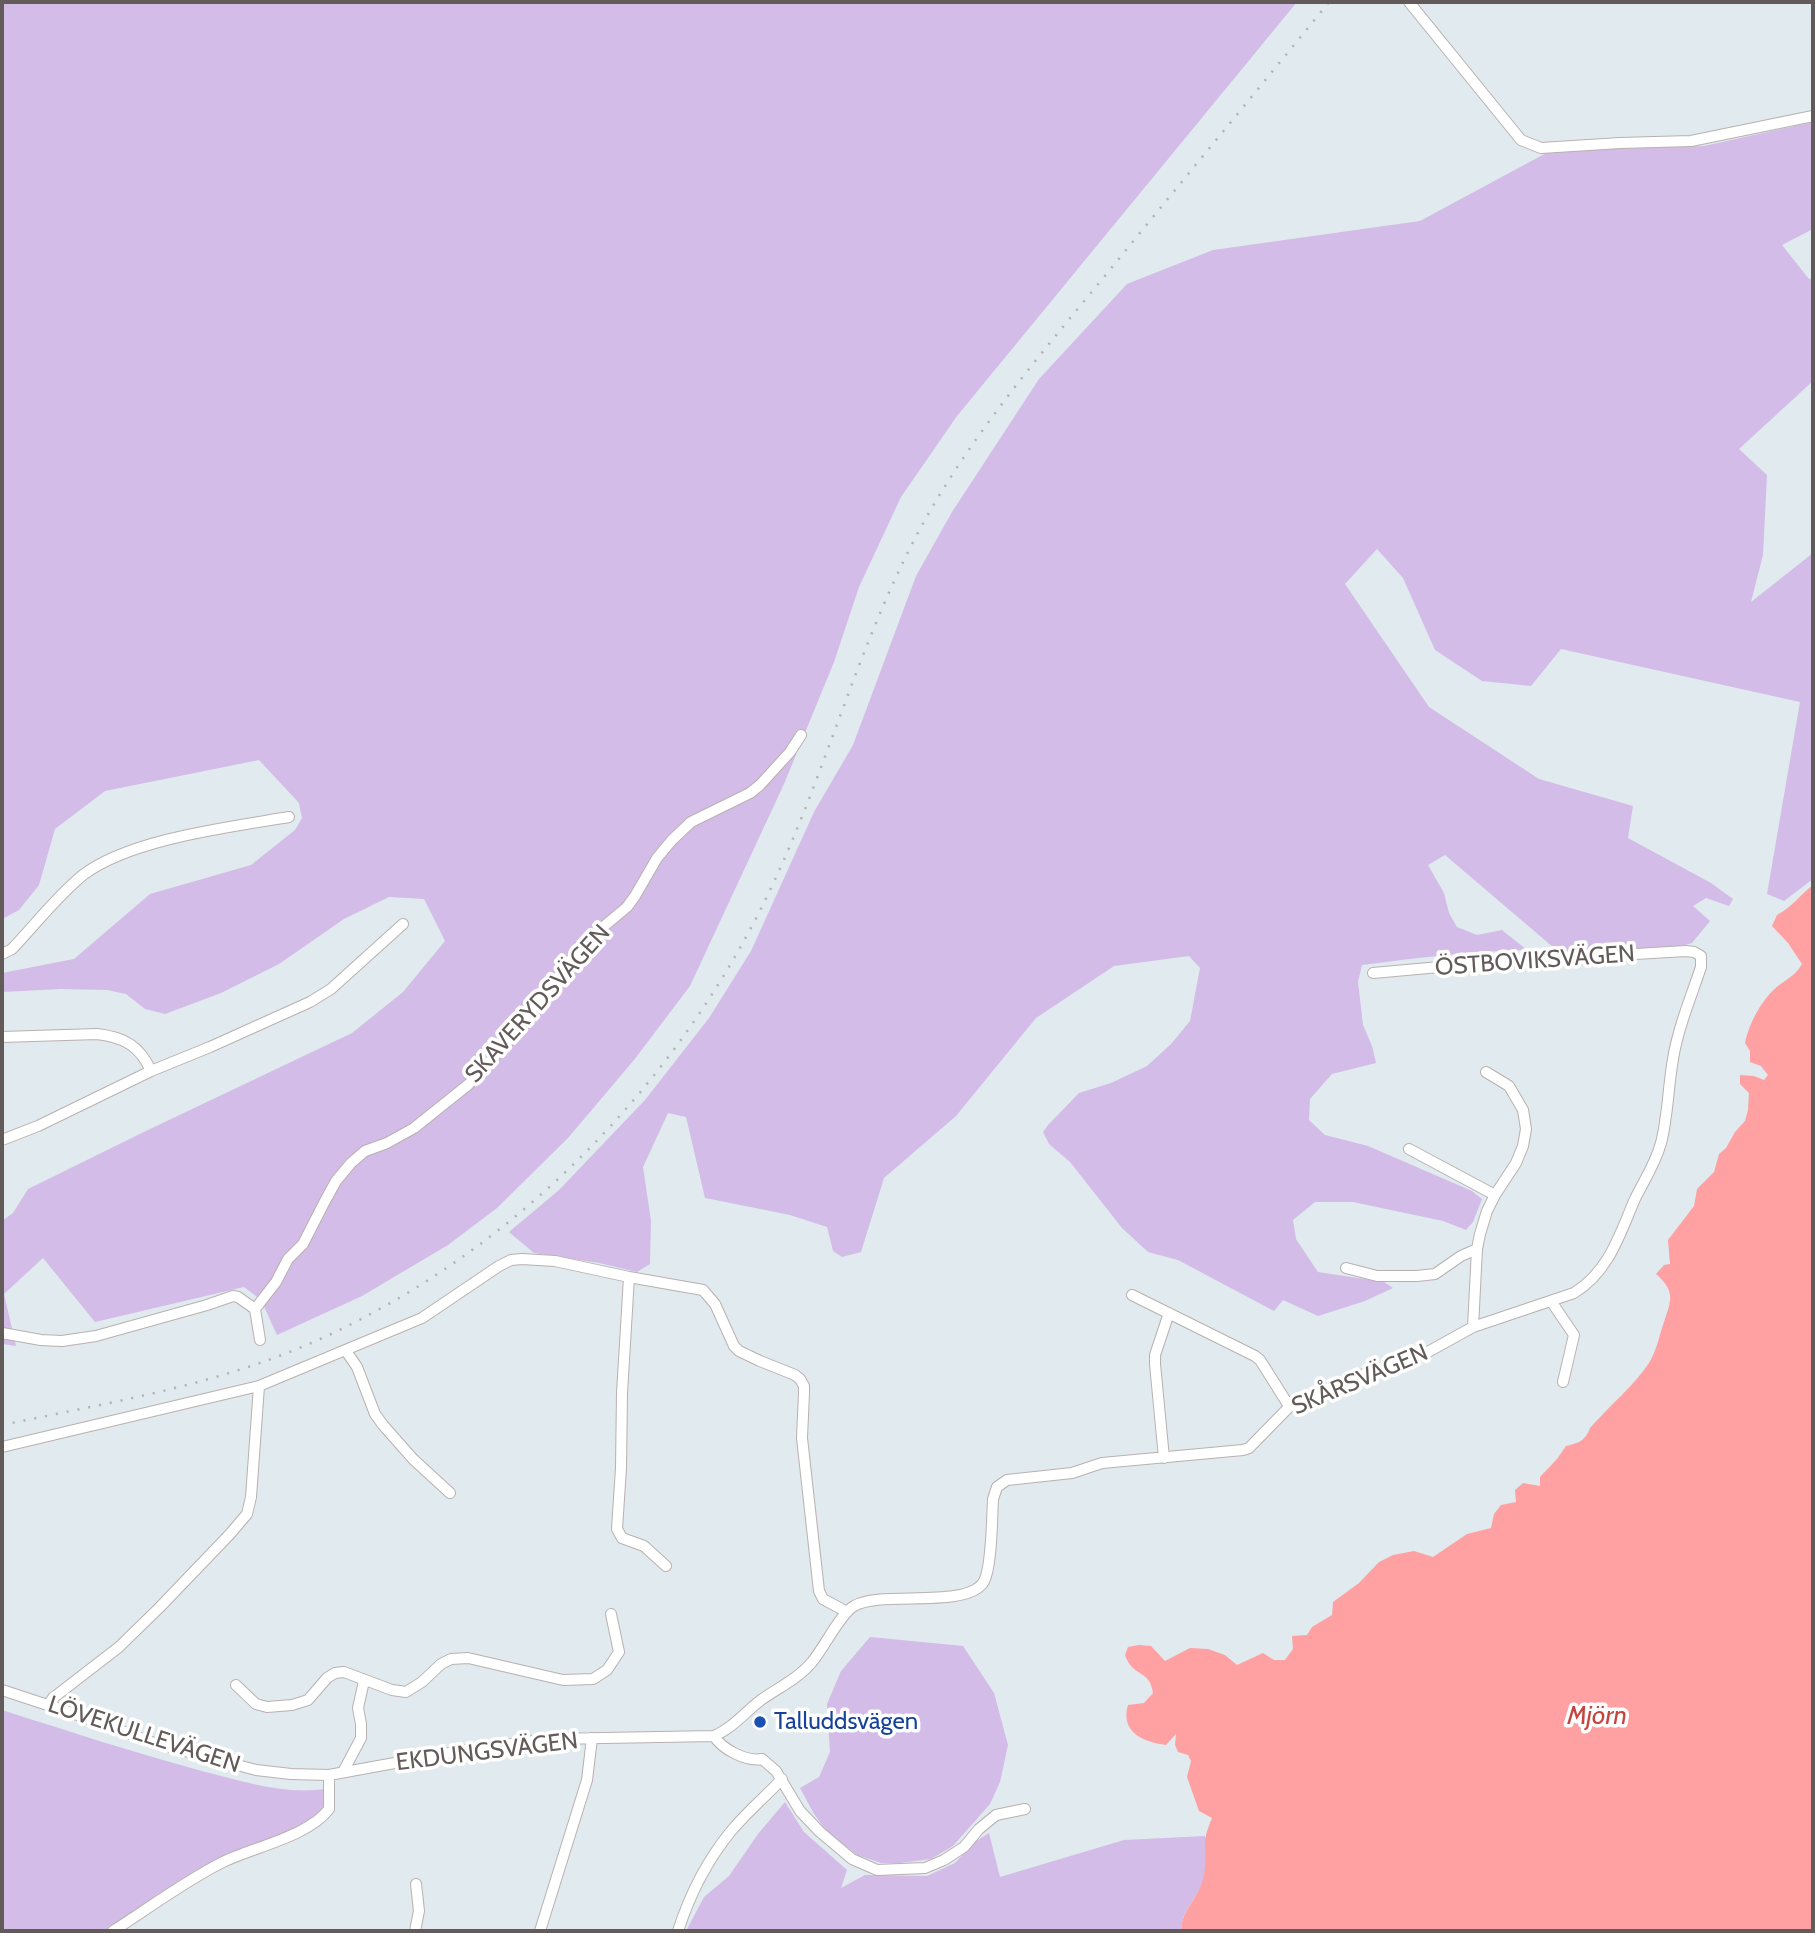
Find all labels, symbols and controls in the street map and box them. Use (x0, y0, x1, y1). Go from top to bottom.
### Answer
street label: SKAVERYDSVÄGEN (459, 919, 617, 1089)
street label: ÖSTBOVIKSVÄGEN (1434, 940, 1636, 982)
street label: SKÅRSVÄGEN (1288, 1338, 1432, 1422)
street label: LÖVEKULLEVÄGEN (44, 1690, 244, 1780)
water label: Mjörn (1567, 1700, 1627, 1732)
place label: Talluddsvägen (774, 1708, 918, 1736)
marker: Talluddsvägen (752, 1714, 768, 1730)
street label: EKDUNGSVÄGEN (394, 1727, 580, 1777)

